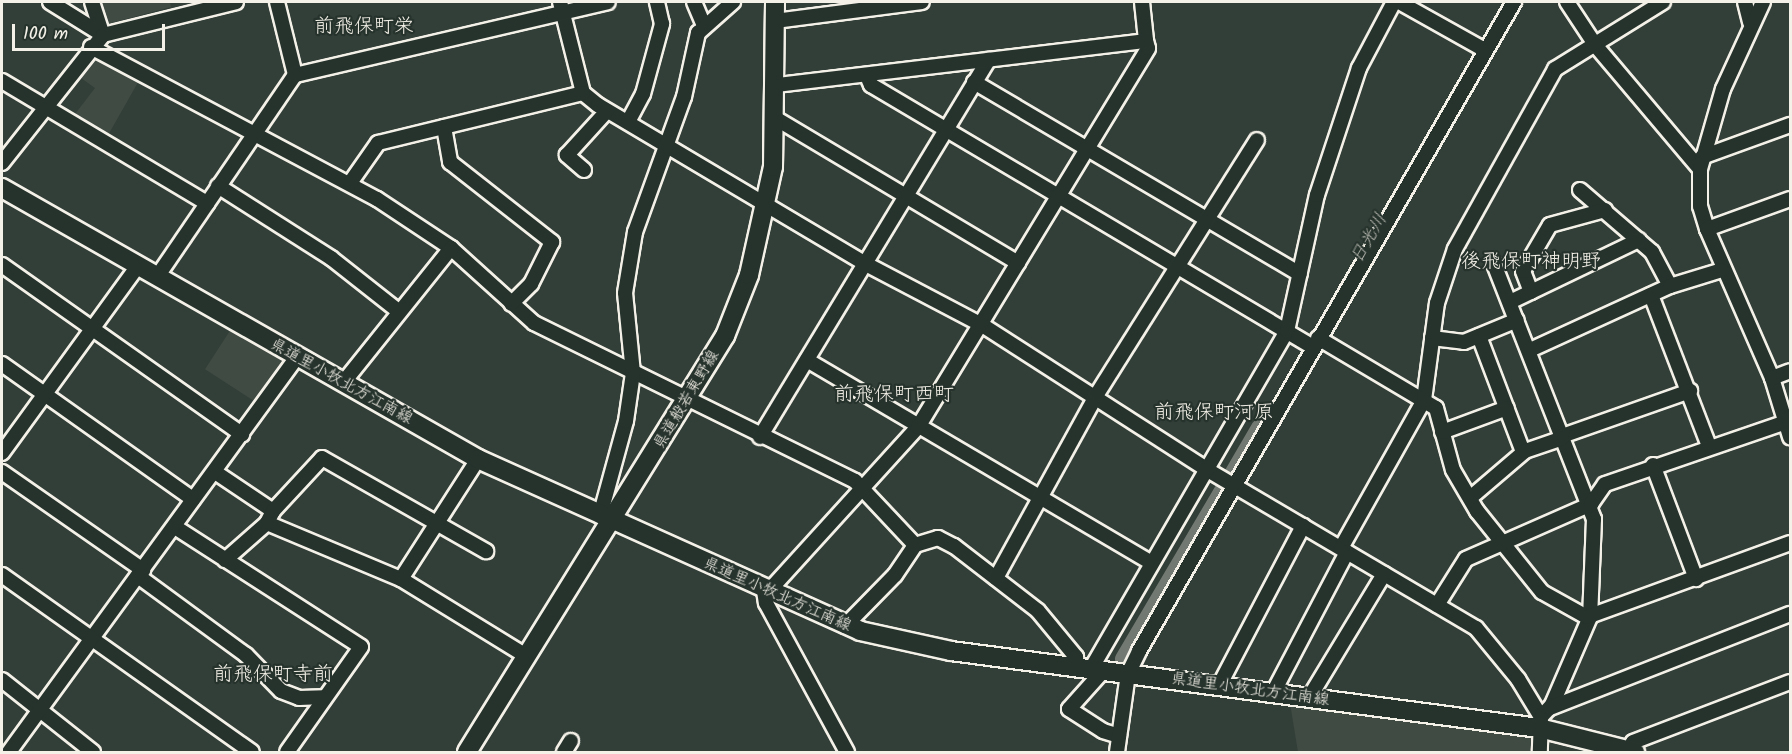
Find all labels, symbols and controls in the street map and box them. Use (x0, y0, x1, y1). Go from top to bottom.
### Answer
scale bar (15, 12, 168, 50)
district label: 前飛保町栄 (314, 15, 414, 39)
text: 100 m (23, 20, 68, 49)
water label: 日光川 (1347, 210, 1393, 268)
district label: 後飛保町神明野 (1461, 250, 1601, 274)
street label: 県道里小牧北方江南線 (266, 335, 416, 429)
street label: 県道般若東野線 (650, 347, 724, 453)
district label: 前飛保町西町 (834, 383, 954, 407)
district label: 前飛保町河原 (1154, 401, 1274, 425)
street label: 県道里小牧北方江南線 (700, 554, 854, 636)
district label: 前飛保町寺前 (213, 663, 333, 687)
street label: 県道里小牧北方江南線 (1169, 669, 1331, 711)

